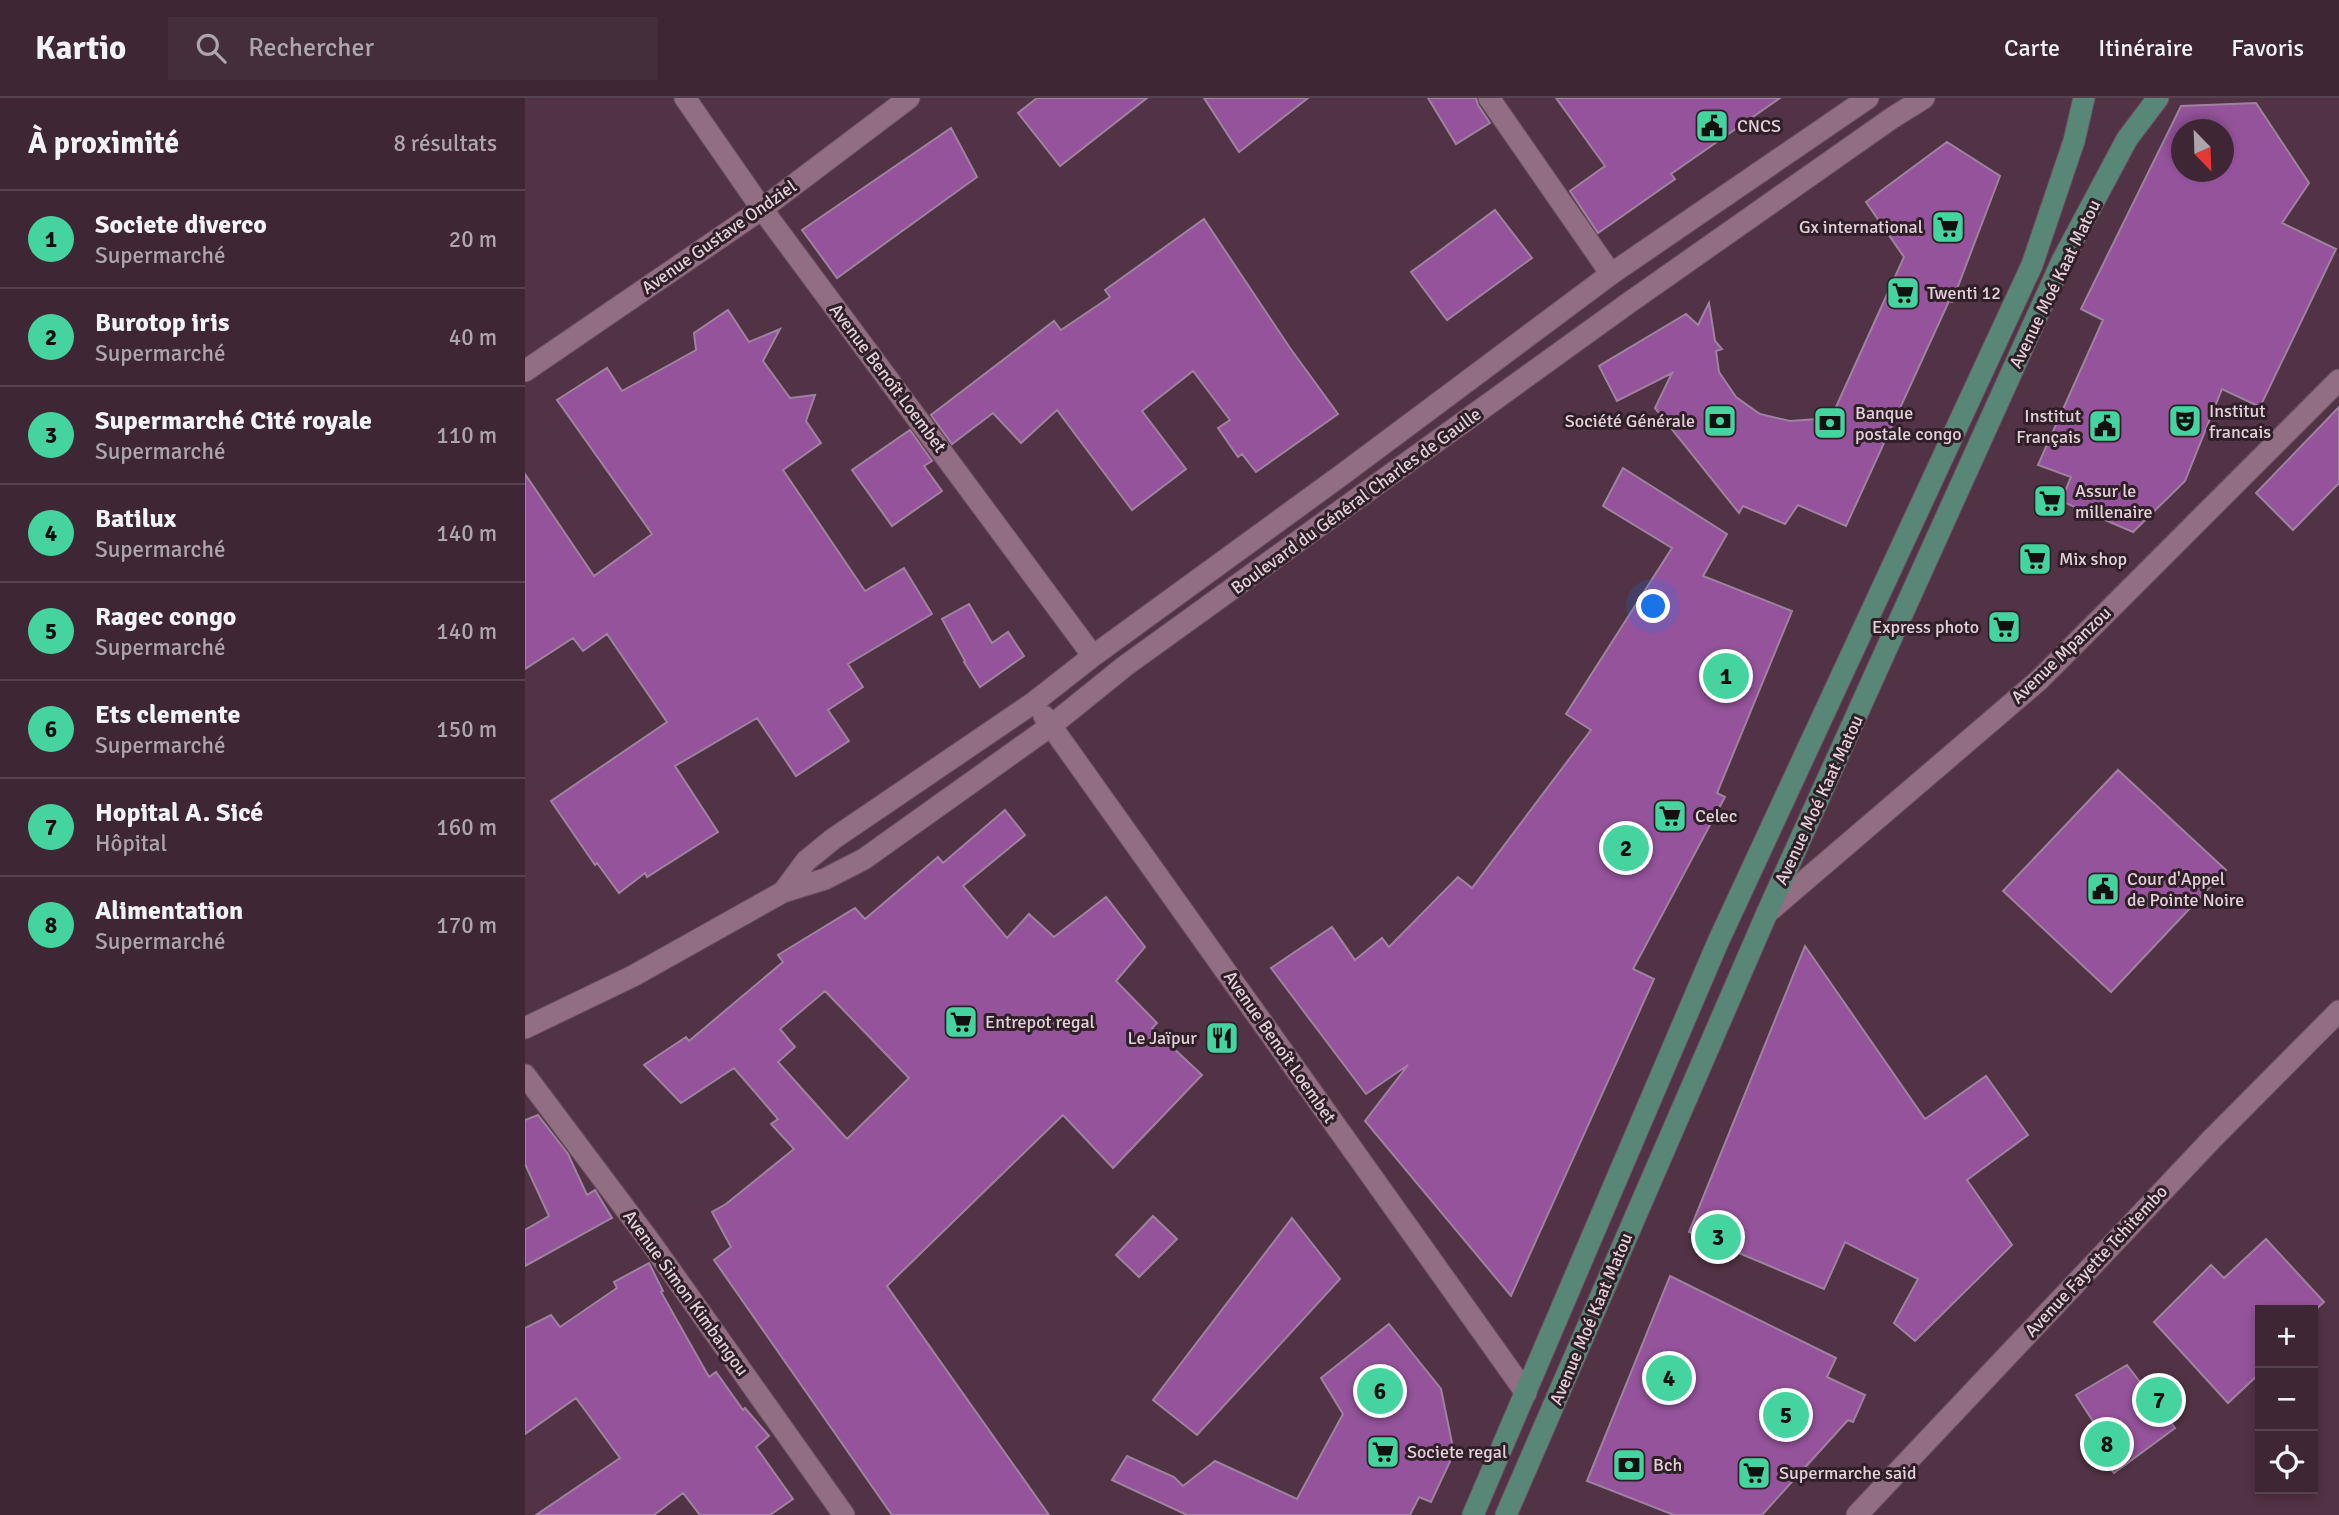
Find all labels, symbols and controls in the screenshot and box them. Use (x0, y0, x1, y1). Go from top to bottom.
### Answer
search box (168, 17, 658, 80)
text: Kartio (35, 28, 126, 69)
icon: search (192, 29, 230, 67)
text: Rechercher (248, 32, 374, 64)
text: Carte (2004, 33, 2060, 63)
text: Itinéraire (2098, 33, 2193, 63)
text: Favoris (2231, 33, 2304, 63)
public building icon: CNCS (1693, 107, 1731, 145)
place label: CNCS (1737, 115, 1781, 137)
north arrow (2171, 119, 2234, 182)
text: À proximité (28, 125, 179, 162)
text: 8 résultats (393, 129, 497, 158)
street label: Avenue Gustave Ondziel (637, 175, 801, 299)
street label: Avenue Moé Kaat Matou (2005, 196, 2105, 372)
supermarket icon: Gx international (1929, 208, 1967, 246)
text: Societe diverco (95, 209, 267, 241)
place label: Gx international (1799, 216, 1923, 238)
text: 1 (45, 225, 57, 254)
text: 20 m (449, 225, 497, 254)
text: Supermarché (95, 241, 225, 270)
supermarket icon: Twenti 12 (1884, 274, 1922, 312)
place label: Twenti 12 (1927, 282, 2001, 304)
street label: Avenue Benoît Loembet (825, 299, 951, 457)
text: Burotop iris (95, 307, 229, 339)
text: 2 (45, 323, 57, 352)
text: 40 m (449, 323, 497, 352)
text: Supermarché (95, 339, 225, 368)
place label: Institut francais (2209, 400, 2271, 443)
bank icon: Société Générale (1701, 402, 1739, 440)
place label: Banque postale congo (1855, 402, 1962, 445)
theatre icon: Institut francais (2166, 402, 2204, 440)
street label: Boulevard du Général Charles de Gaulle (1227, 403, 1485, 599)
bank icon: Banque postale congo (1811, 404, 1849, 442)
text: Supermarché Cité royale (95, 405, 372, 437)
place label: Institut Français (2016, 405, 2081, 448)
public building icon: Institut Français (2086, 407, 2124, 445)
place label: Société Générale (1565, 410, 1695, 432)
text: 3 (45, 421, 57, 450)
text: 110 m (436, 421, 497, 450)
text: Supermarché (95, 437, 225, 466)
place label: Assur le millenaire (2075, 480, 2153, 523)
supermarket icon: Assur le millenaire (2031, 482, 2069, 520)
text: Batilux (95, 503, 176, 535)
text: 4 (45, 519, 57, 548)
text: 140 m (436, 519, 497, 548)
text: Supermarché (95, 535, 225, 564)
supermarket icon: Mix shop (2016, 540, 2054, 578)
place label: Mix shop (2059, 548, 2127, 570)
your location (1636, 589, 1670, 623)
text: Ragec congo (95, 601, 236, 633)
street label: Avenue Mpanzou (2007, 602, 2115, 708)
supermarket icon: Express photo (1985, 608, 2023, 646)
place label: Express photo (1872, 616, 1979, 638)
text: 5 (45, 617, 57, 646)
text: 140 m (436, 617, 497, 646)
text: Supermarché (95, 633, 225, 662)
pin: 1 (1703, 650, 1749, 702)
text: Ets clemente (95, 699, 240, 731)
street label: Avenue Moé Kaat Matou (1770, 712, 1868, 888)
text: 6 (45, 715, 57, 744)
text: 150 m (436, 715, 497, 744)
text: Supermarché (95, 731, 225, 760)
text: Hopital A. Sicé (95, 797, 263, 829)
supermarket icon: Celec (1651, 797, 1689, 835)
place label: Celec (1695, 805, 1737, 827)
text: 7 (45, 813, 57, 842)
text: 160 m (436, 813, 497, 842)
pin: 2 (1603, 822, 1649, 874)
text: Hôpital (95, 829, 167, 858)
place label: Cour d'Appel de Pointe Noire (2127, 868, 2244, 911)
public building icon: Cour d'Appel de Pointe Noire (2084, 870, 2122, 908)
text: Alimentation (95, 895, 243, 927)
text: 8 (45, 911, 57, 940)
text: 170 m (436, 911, 497, 940)
text: Supermarché (95, 927, 225, 956)
street label: Avenue Benoît Loembet (1219, 967, 1341, 1127)
supermarket icon: Entrepot regal (942, 1003, 980, 1041)
place label: Entrepot regal (985, 1011, 1095, 1033)
restaurant icon: Le Jaïpur (1203, 1019, 1241, 1057)
place label: Le Jaïpur (1127, 1027, 1197, 1049)
street label: Avenue Fayette Tchitembo (2020, 1181, 2172, 1341)
street label: Avenue Simon Kimbangou (618, 1206, 754, 1380)
pin: 3 (1695, 1211, 1741, 1263)
street label: Avenue Moé Kaat Matou (1545, 1230, 1637, 1408)
map controls (2255, 1305, 2318, 1494)
button: + (2255, 1305, 2318, 1368)
pin: 4 (1646, 1352, 1692, 1404)
pin: 6 (1357, 1365, 1403, 1417)
button: − (2255, 1368, 2318, 1431)
pin: 7 (2136, 1374, 2182, 1426)
pin: 5 (1763, 1389, 1809, 1441)
pin: 8 (2084, 1418, 2130, 1470)
button: locate (2255, 1431, 2318, 1494)
supermarket icon: Societe regal (1364, 1433, 1402, 1471)
place label: Societe regal (1407, 1441, 1507, 1463)
bank icon: Bch (1610, 1446, 1648, 1484)
place label: Bch (1653, 1454, 1682, 1476)
supermarket icon: Supermarche said (1735, 1454, 1773, 1492)
place label: Supermarche said (1779, 1462, 1916, 1484)

